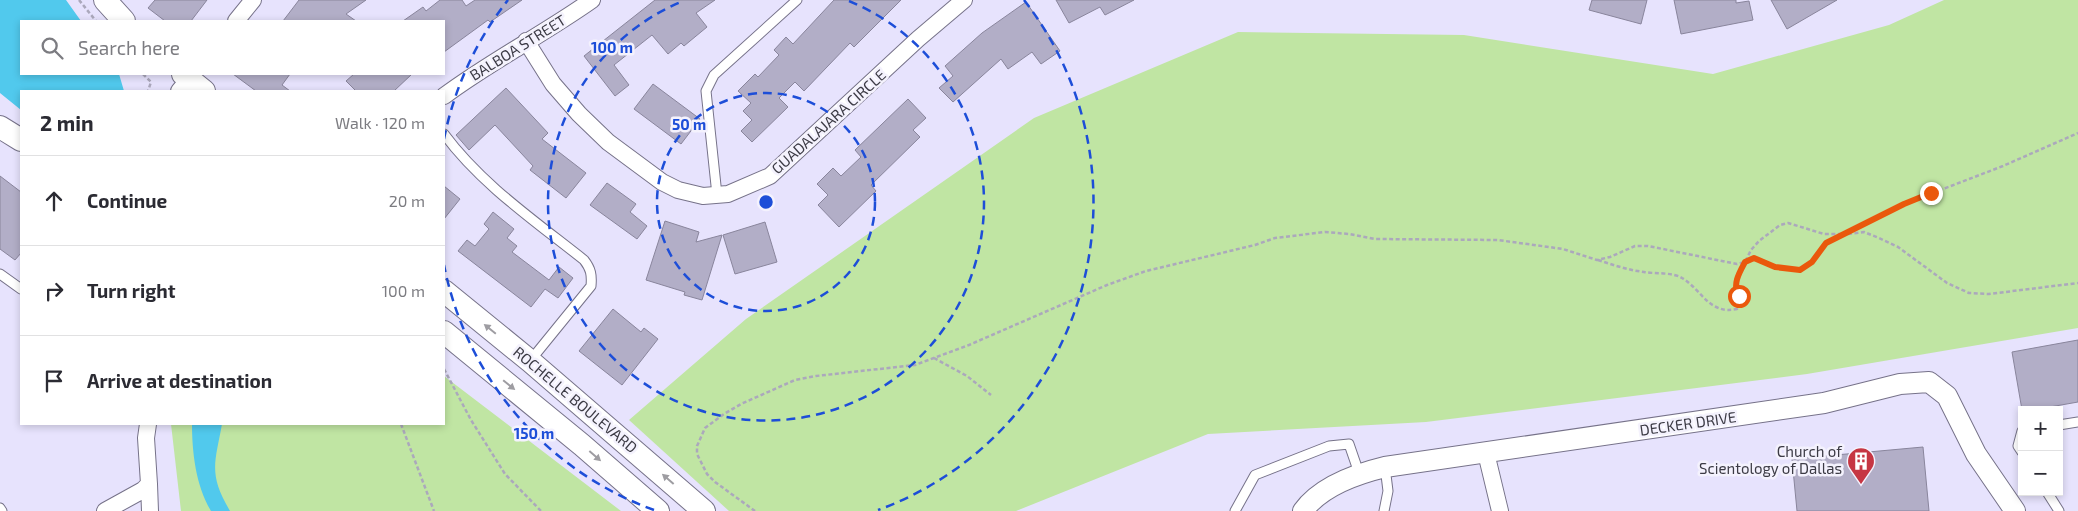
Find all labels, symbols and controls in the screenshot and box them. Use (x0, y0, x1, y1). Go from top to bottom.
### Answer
street label: BALBOA STREET (466, 10, 569, 84)
search box (20, 20, 445, 75)
icon: search (38, 34, 66, 62)
text: Search here (78, 36, 180, 59)
text: 100 m (591, 38, 633, 56)
street label: GUADALAJARA CIRCLE (768, 65, 889, 177)
text: 2 min (40, 110, 94, 135)
text: Walk · 120 m (335, 113, 425, 132)
text: 50 m (672, 115, 706, 133)
route end (1920, 182, 1943, 205)
icon: ahead (40, 187, 68, 215)
text: Continue (87, 189, 167, 212)
text: 20 m (389, 191, 425, 210)
centre of rings (757, 193, 775, 211)
icon: right (40, 277, 68, 305)
text: Turn right (87, 279, 175, 302)
text: 100 m (382, 281, 425, 300)
route start (1728, 285, 1751, 308)
one-way arrow (484, 323, 497, 334)
street label: ROCHELLE BOULEVARD (510, 342, 641, 456)
icon: arrive (40, 367, 68, 395)
text: Arrive at destination (87, 369, 272, 392)
one-way arrow (502, 380, 515, 391)
map controls (2018, 406, 2063, 496)
button: + (2018, 406, 2063, 451)
street label: DECKER DRIVE (1638, 407, 1737, 439)
text: 150 m (514, 424, 554, 442)
place label: Church of Scientology of Dallas (1699, 442, 1842, 477)
building icon: Church of Scientology of Dallas (1846, 446, 1876, 485)
one-way arrow (588, 450, 600, 462)
button: − (2018, 451, 2063, 496)
one-way arrow (662, 473, 674, 485)

